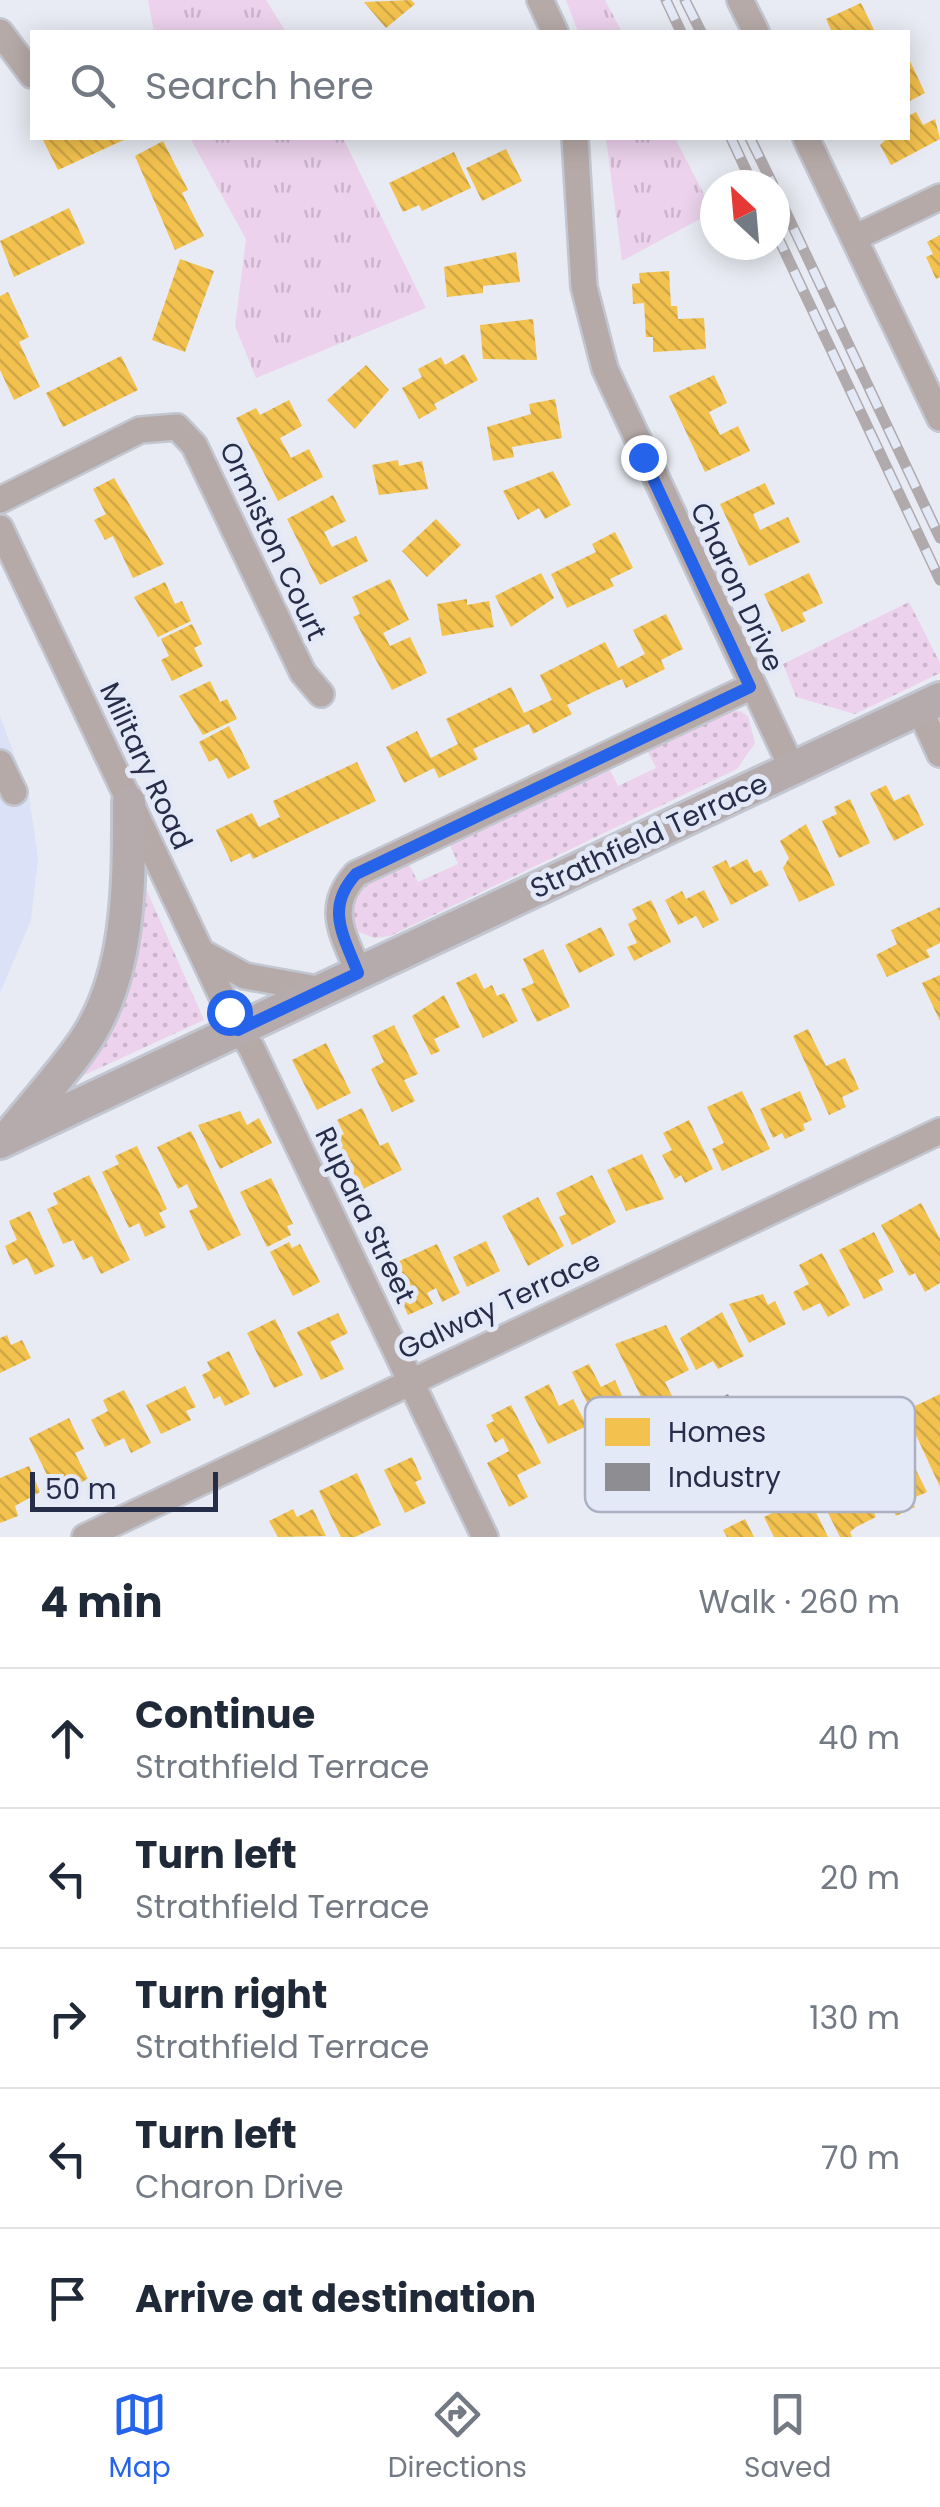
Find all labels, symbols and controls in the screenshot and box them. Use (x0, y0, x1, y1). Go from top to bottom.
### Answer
search box (30, 30, 910, 140)
icon: search (65, 58, 120, 113)
text: Search here (145, 59, 374, 112)
north arrow (700, 170, 790, 260)
route end (621, 435, 667, 481)
street label: Ormiston Court (210, 436, 336, 646)
street label: Charon Drive (681, 496, 793, 678)
street label: Military Road (90, 676, 202, 856)
street label: Strathfield Terrace (524, 764, 774, 908)
route start (207, 990, 253, 1036)
street label: Rupara Street (305, 1120, 425, 1310)
street label: Galway Terrace (391, 1241, 607, 1369)
legend (585, 1397, 915, 1512)
text: Homes (668, 1413, 766, 1452)
text: Industry (668, 1458, 781, 1497)
scale bar (30, 1467, 218, 1512)
text: 50 m (45, 1470, 116, 1509)
text: 4 min (40, 1573, 163, 1632)
text: Walk · 260 m (699, 1579, 900, 1624)
text: Continue (135, 1688, 315, 1741)
icon: ahead (40, 1711, 95, 1766)
text: 40 m (818, 1715, 900, 1760)
text: Strathfield Terrace (135, 1744, 429, 1789)
text: Turn left (135, 1828, 297, 1881)
icon: left (40, 1851, 95, 1906)
text: 20 m (820, 1855, 900, 1900)
text: Strathfield Terrace (135, 1884, 429, 1929)
text: Turn right (135, 1968, 327, 2021)
icon: right (40, 1991, 95, 2046)
text: 130 m (809, 1995, 900, 2040)
text: Strathfield Terrace (135, 2024, 429, 2069)
text: Turn left (135, 2108, 297, 2161)
icon: left (40, 2131, 95, 2186)
text: 70 m (821, 2135, 900, 2180)
text: Charon Drive (135, 2164, 343, 2209)
icon: arrive (40, 2271, 95, 2326)
text: Arrive at destination (135, 2272, 536, 2325)
tab: Map (109, 2387, 171, 2489)
tab: Directions (388, 2387, 527, 2489)
tab: Saved (744, 2387, 831, 2489)

